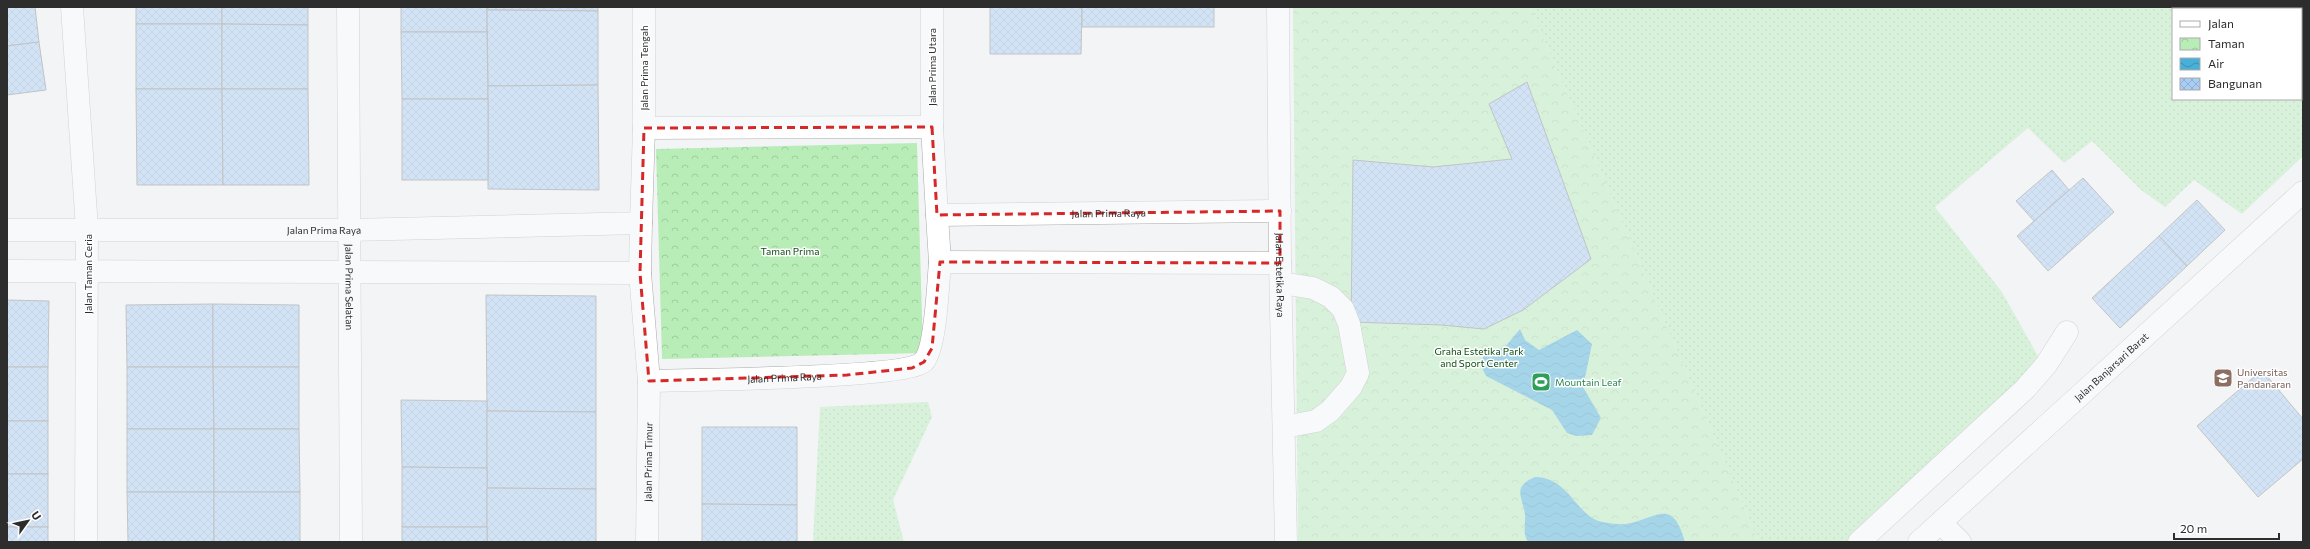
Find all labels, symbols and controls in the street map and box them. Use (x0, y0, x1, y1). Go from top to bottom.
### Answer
legend (2172, 8, 2302, 100)
text: Jalan (2208, 16, 2234, 31)
street label: Jalan Prima Tengah (638, 25, 650, 111)
street label: Jalan Prima Utara (926, 28, 938, 106)
text: Taman (2208, 36, 2245, 50)
text: Air (2208, 56, 2224, 70)
text: Bangunan (2208, 76, 2262, 90)
street label: Jalan Prima Raya (1071, 207, 1146, 219)
street label: Jalan Prima Raya (287, 224, 361, 236)
street label: Jalan Estetika Raya (1274, 233, 1287, 317)
street label: Jalan Taman Ceria (82, 234, 94, 314)
street label: Jalan Prima Selatan (343, 244, 356, 330)
park label: Taman Prima (760, 245, 820, 257)
street label: Jalan Banjarsari Barat (2072, 330, 2151, 404)
park label: Graha Estetika Park and Sport Center (1434, 345, 1524, 369)
place label: Universitas Pandanaran (2237, 366, 2291, 390)
school or university icon: Universitas Pandanaran (2212, 367, 2234, 389)
street label: Jalan Prima Raya (747, 370, 822, 385)
sports icon: Mountain Leaf (1530, 371, 1552, 393)
place label: Mountain Leaf (1555, 376, 1622, 388)
street label: Jalan Prima Timur (641, 422, 654, 502)
north arrow (8, 501, 48, 541)
text: U (29, 508, 44, 522)
scale bar (2174, 515, 2279, 541)
text: 20 m (2180, 521, 2207, 535)

